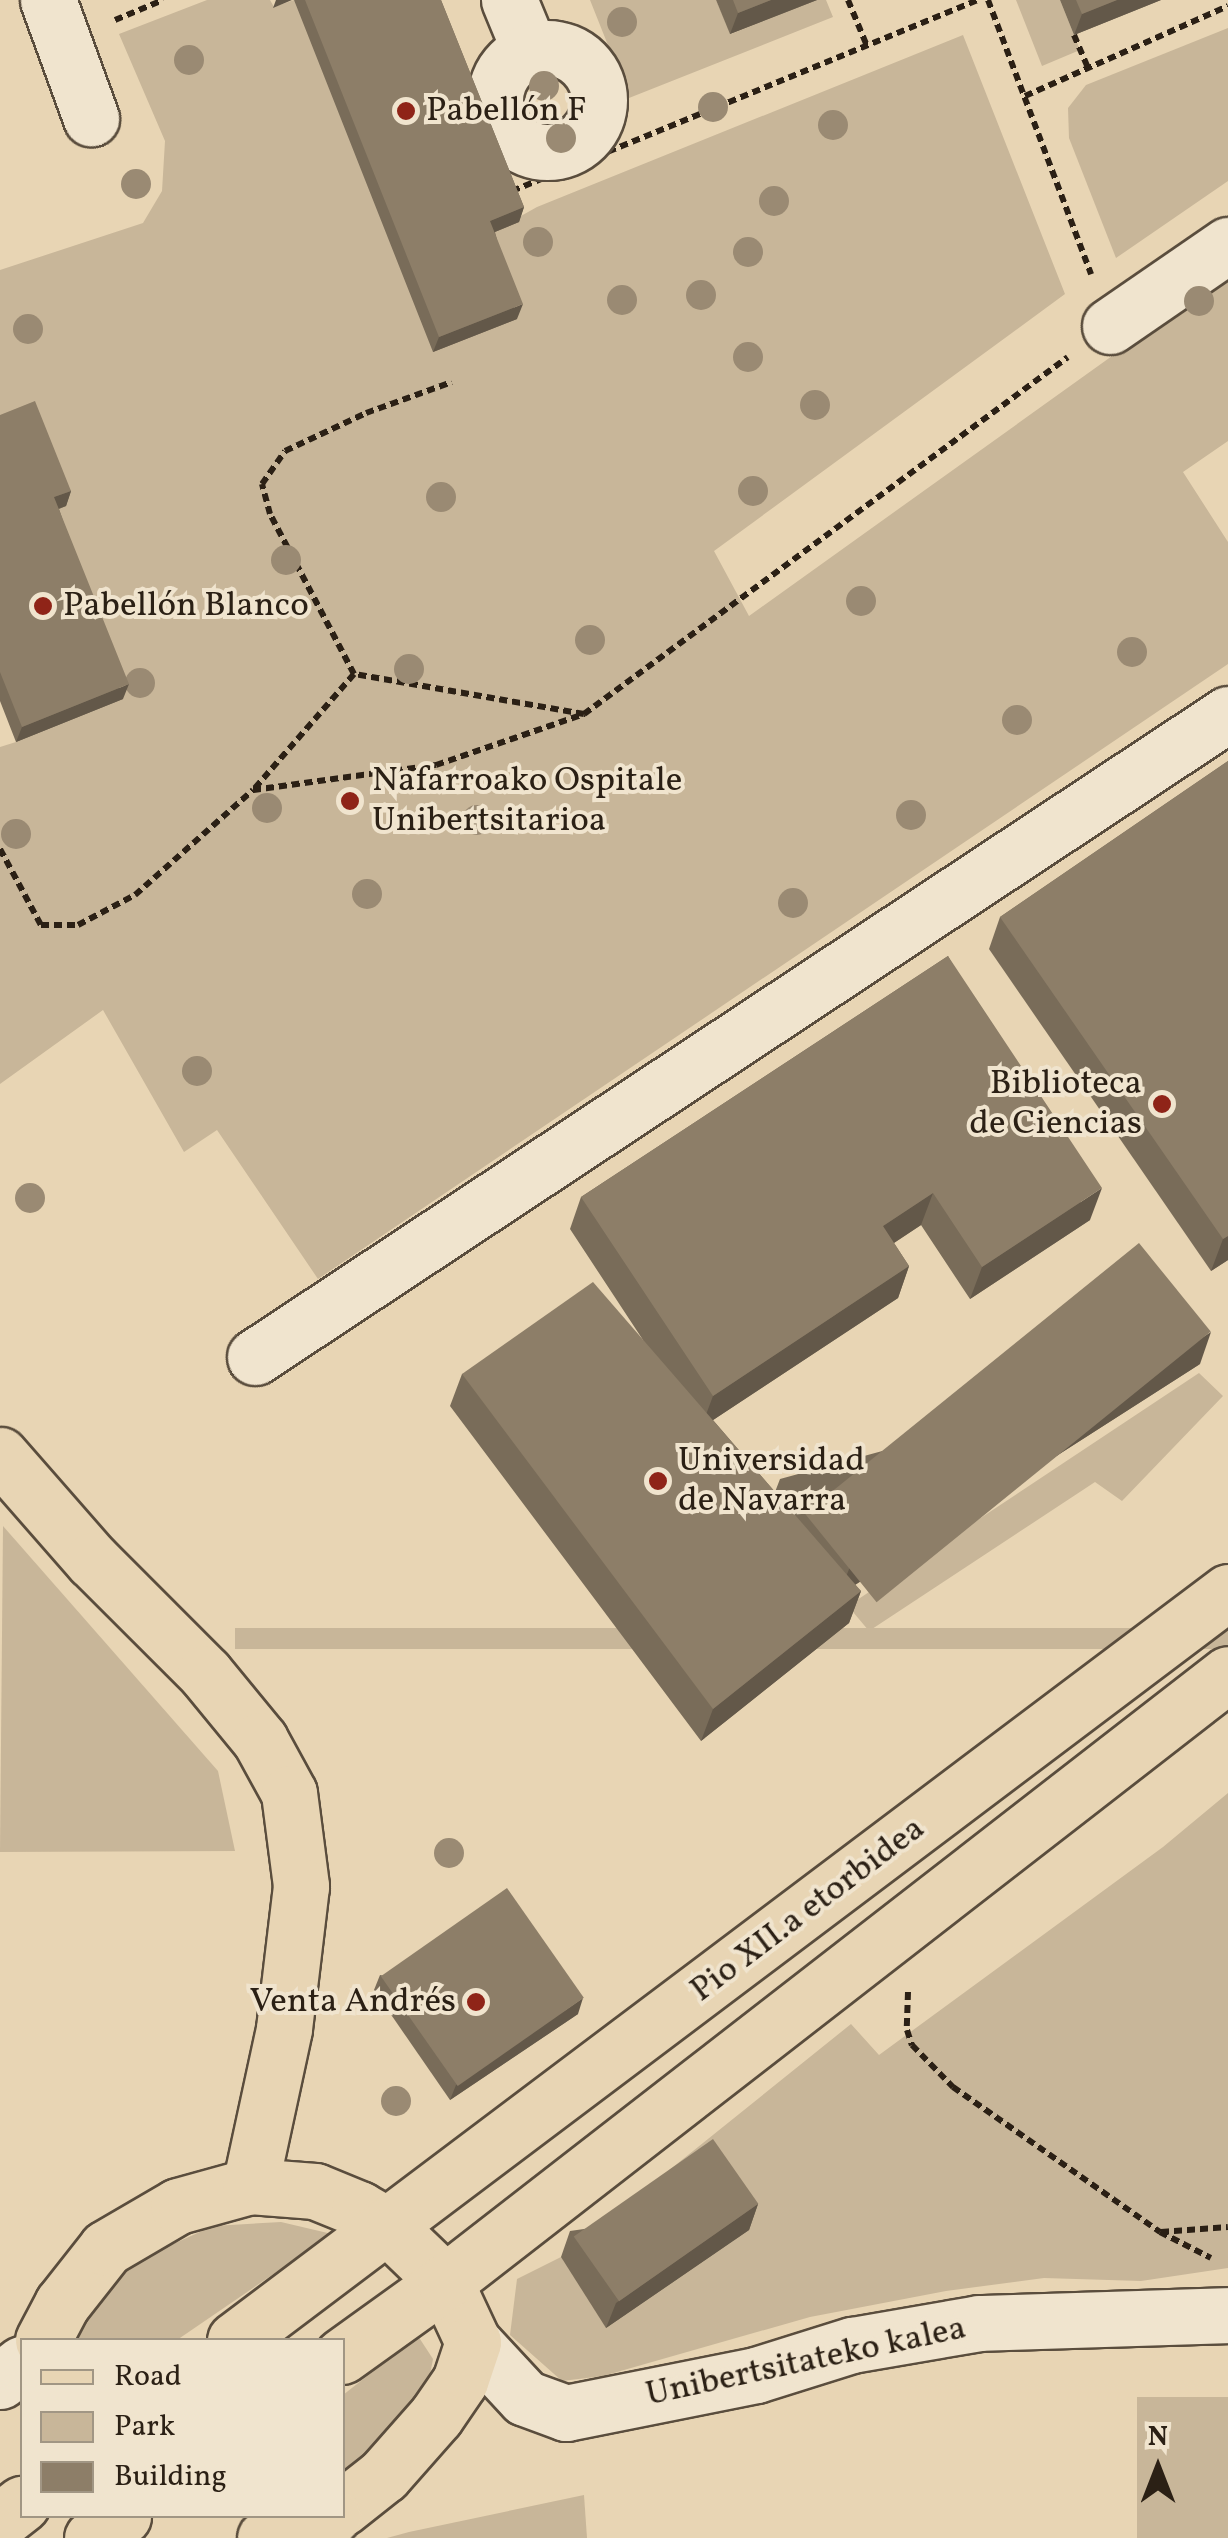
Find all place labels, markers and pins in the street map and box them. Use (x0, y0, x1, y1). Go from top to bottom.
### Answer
place label: Pabellón F (426, 90, 587, 132)
marker: Pabellón F (395, 100, 417, 122)
place label: Pabellón Blanco (63, 585, 309, 627)
marker: Pabellón Blanco (32, 595, 54, 617)
place label: Nafarroako Ospitale Unibertsitarioa (372, 760, 682, 842)
marker: Nafarroako Ospitale Unibertsitarioa (337, 788, 363, 814)
place label: Biblioteca de Ciencias (969, 1063, 1142, 1145)
marker: Biblioteca de Ciencias (1151, 1093, 1173, 1115)
place label: Universidad de Navarra (678, 1440, 865, 1522)
marker: Universidad de Navarra (647, 1470, 669, 1492)
place label: Venta Andrés (250, 1981, 456, 2023)
marker: Venta Andrés (465, 1991, 487, 2013)

